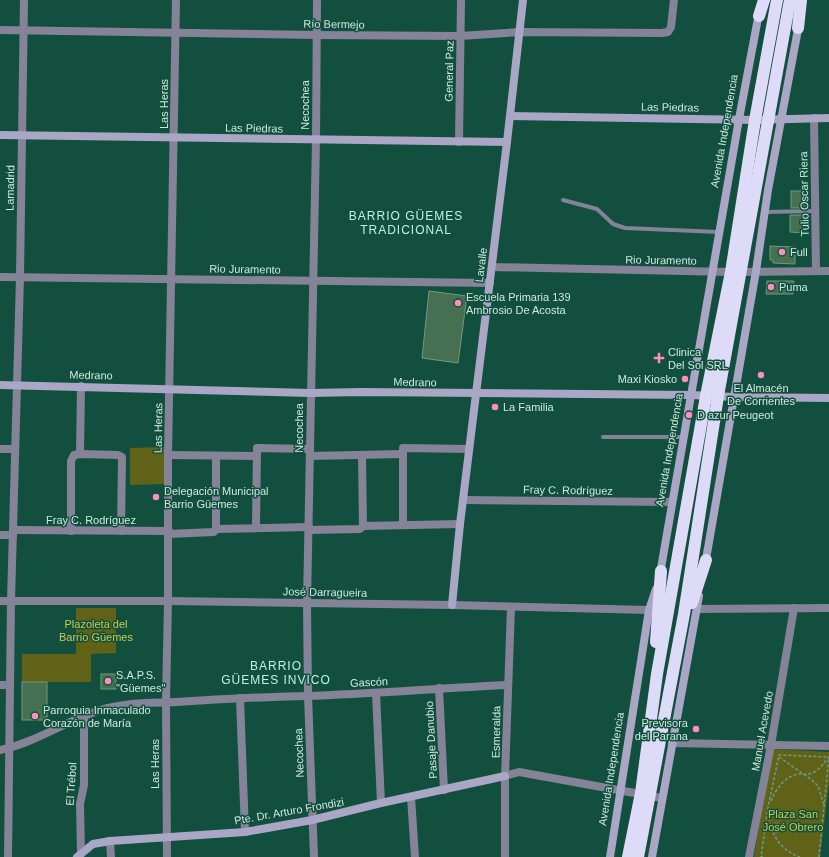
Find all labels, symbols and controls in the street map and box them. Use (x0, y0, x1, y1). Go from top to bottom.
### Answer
street label: Río Bermejo (303, 17, 365, 31)
street label: General Paz (442, 40, 456, 102)
street label: Avenida Independencia (708, 73, 740, 189)
street label: Las Heras (158, 78, 170, 129)
street label: Necochea (299, 79, 311, 130)
street label: Las Piedras (641, 100, 700, 114)
street label: Las Piedras (225, 121, 284, 135)
street label: Tulio Oscar Riera (797, 150, 811, 237)
street label: Lamadrid (4, 165, 16, 211)
district label: BARRIO GÜEMES TRADICIONAL (349, 209, 463, 237)
place label: Full (790, 246, 808, 258)
street label: Lavalle (473, 247, 489, 283)
marker: Full (777, 247, 787, 257)
street label: Rio Juramento (625, 253, 697, 267)
street label: Rio Juramento (209, 262, 281, 276)
place label: Puma (779, 281, 809, 293)
marker: Puma (766, 282, 776, 292)
place label: Escuela Primaria 139 Ambrosio De Acosta (466, 291, 571, 316)
marker: Escuela Primaria 139 Ambrosio De Acosta (453, 298, 463, 308)
place label: Clinica Del Sol SRL (668, 346, 728, 371)
marker: Clinica Del Sol SRL (653, 352, 665, 364)
street label: Medrano (69, 369, 113, 381)
marker: El Almacén De Corrientes (756, 370, 766, 380)
place label: Maxi Kiosko (618, 373, 677, 385)
marker: Maxi Kiosko (680, 374, 690, 384)
street label: Medrano (393, 376, 437, 388)
place label: El Almacén De Corrientes (727, 382, 795, 407)
street label: Avenida Independencia (653, 392, 685, 508)
place label: La Familia (503, 401, 555, 413)
street label: Las Heras (152, 402, 164, 453)
street label: Necochea (293, 402, 305, 453)
marker: La Familia (490, 402, 500, 412)
place label: D azur Peugeot (697, 409, 773, 421)
marker: D azur Peugeot (684, 410, 694, 420)
street label: Fray C. Rodríguez (523, 483, 613, 497)
place label: Delegación Municipal Barrio Güemes (164, 485, 269, 510)
marker: Delegación Municipal Barrio Güemes (151, 492, 161, 502)
street label: Fray C. Rodríguez (46, 514, 136, 526)
street label: José Darragueira (283, 585, 368, 599)
park label: Plazoleta del Barrio Güemes (59, 618, 133, 643)
district label: BARRIO GÜEMES INVICO (221, 659, 331, 687)
place label: S.A.P.S. "Güemes" (116, 669, 165, 694)
street label: Gascón (350, 675, 388, 689)
marker: S.A.P.S. "Güemes" (103, 676, 113, 686)
street label: Manuel Acevedo (749, 690, 775, 772)
street label: Pasaje Danubio (423, 701, 439, 779)
place label: Parroquia Inmaculado Corazón de María (43, 704, 151, 729)
street label: Esmeralda (490, 705, 502, 758)
marker: Parroquia Inmaculado Corazón de María (30, 711, 40, 721)
street label: Avenida Independencia (596, 711, 626, 827)
place label: Previsora del Parana (635, 717, 689, 742)
marker: Previsora del Parana (691, 724, 701, 734)
street label: Necochea (292, 727, 306, 778)
street label: Las Heras (149, 738, 161, 789)
street label: El Trébol (64, 762, 78, 806)
street label: Pte. Dr. Arturo Frondizi (233, 795, 345, 827)
park label: Plaza San José Obrero (763, 808, 823, 833)

